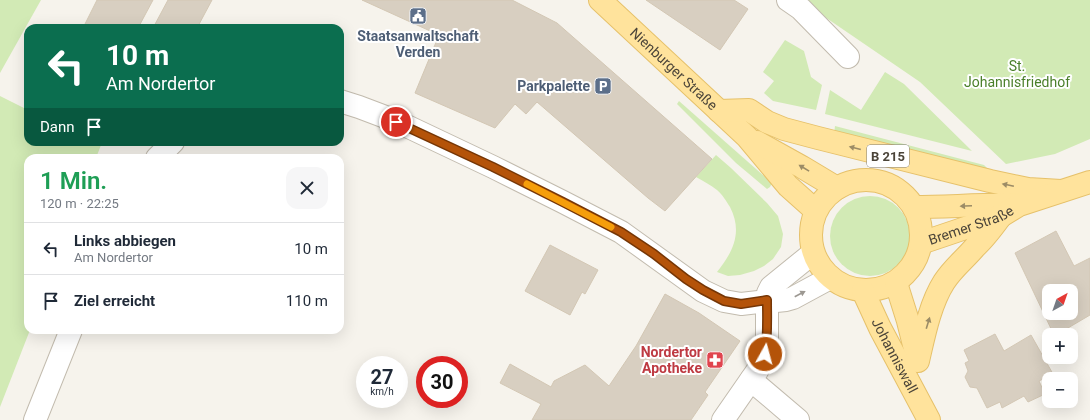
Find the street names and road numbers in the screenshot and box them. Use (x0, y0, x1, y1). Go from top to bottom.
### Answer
street label: Nienburger Straße (627, 24, 721, 113)
road number: B 215 (867, 145, 909, 167)
street label: Bremer Straße (926, 202, 1017, 248)
street label: Johanniswall (869, 316, 921, 396)

